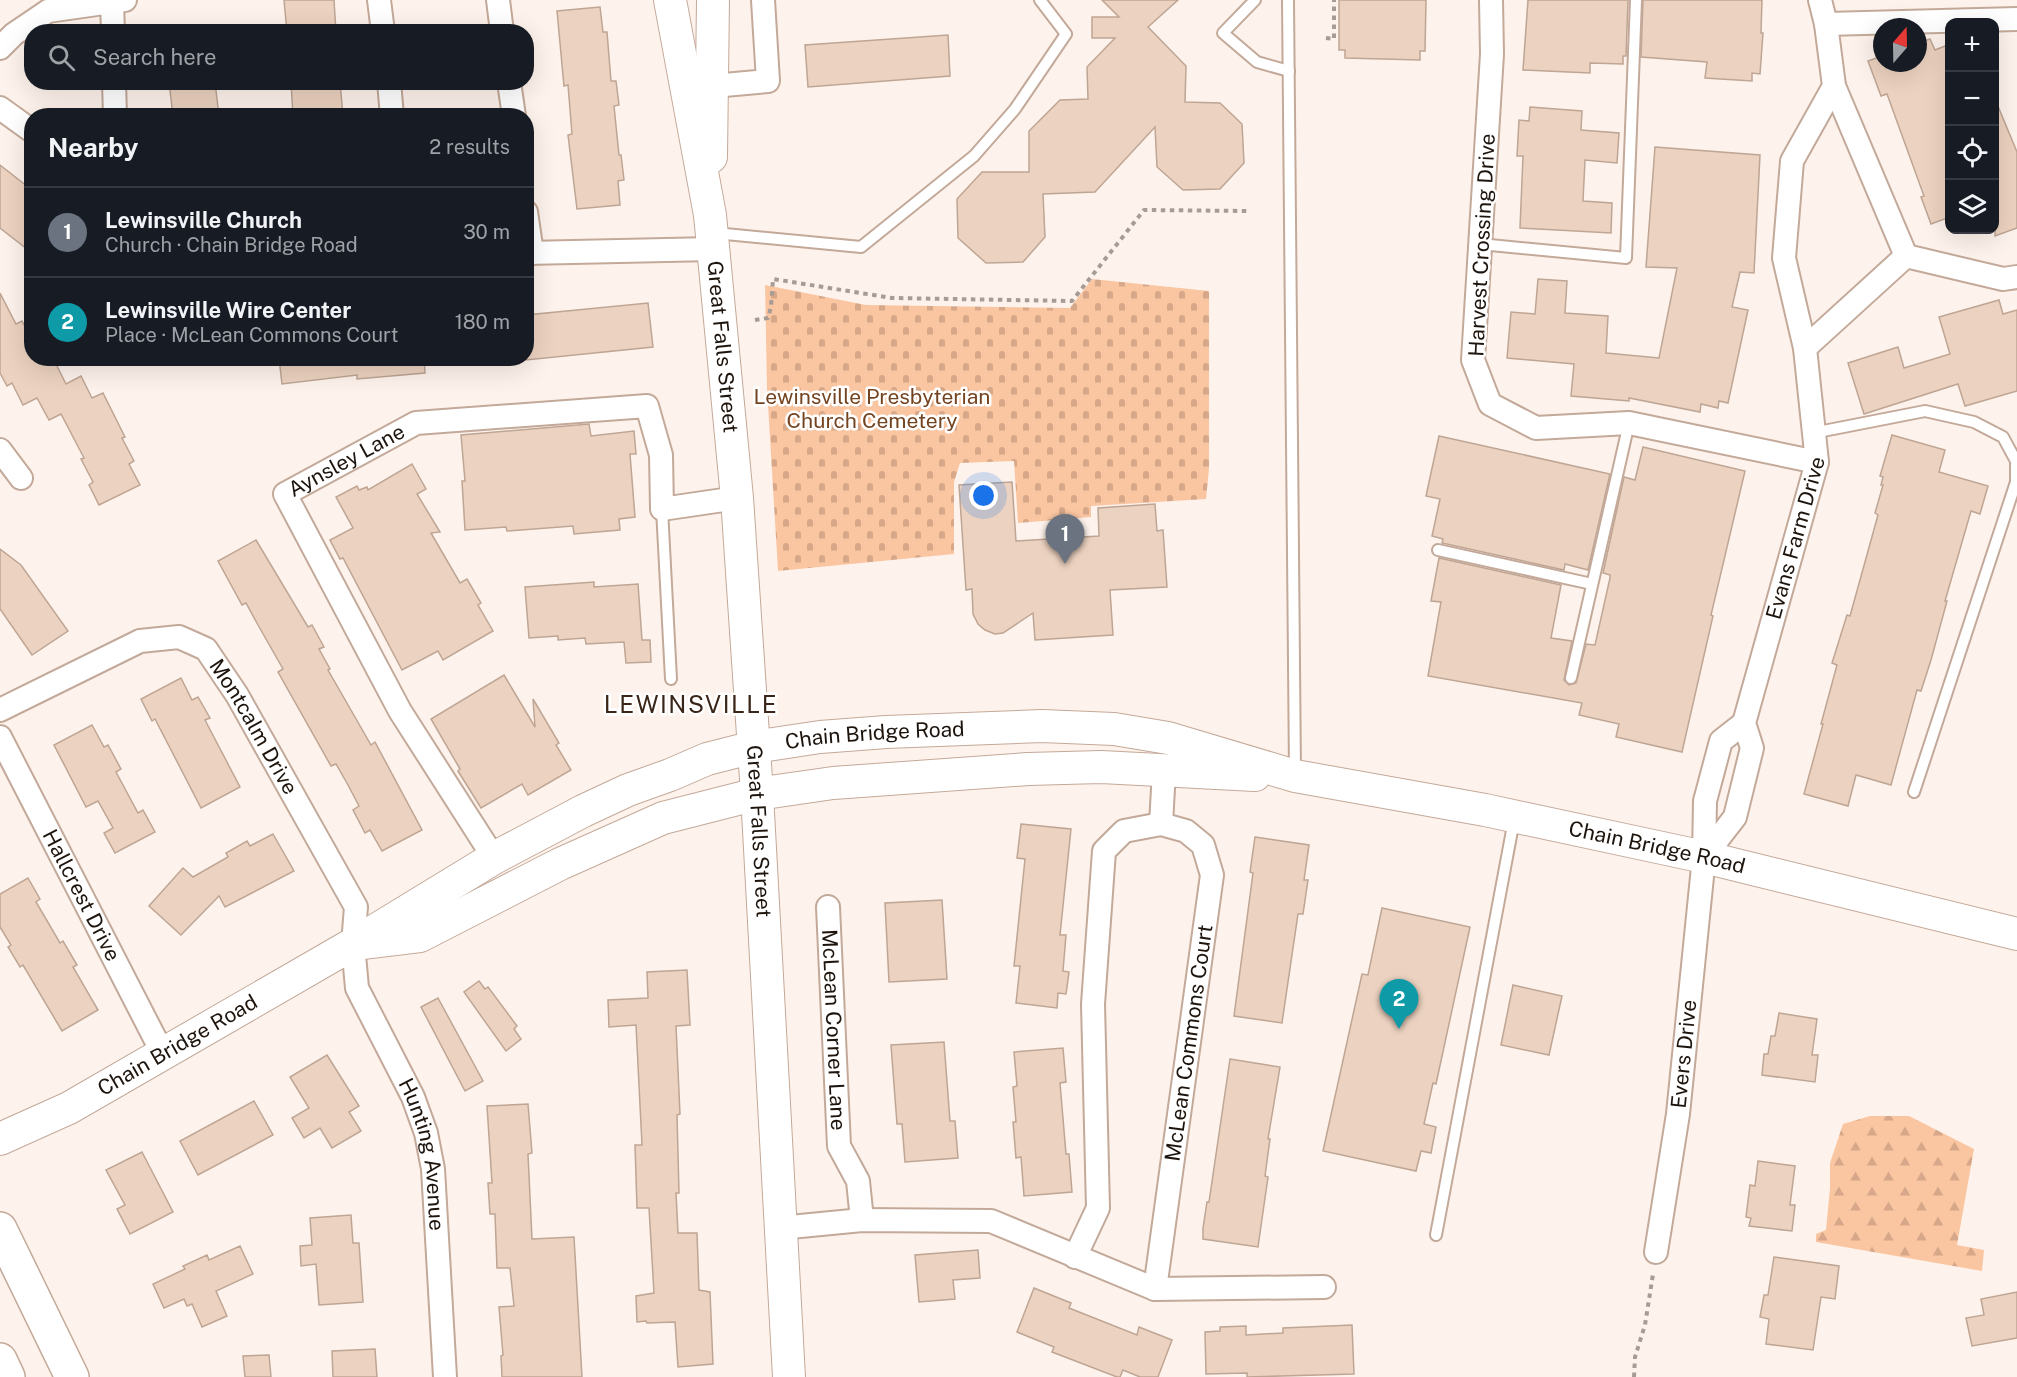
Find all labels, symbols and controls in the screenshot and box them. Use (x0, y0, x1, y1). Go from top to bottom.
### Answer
north arrow (1873, 18, 1927, 72)
map controls (1945, 18, 1999, 234)
button: + (1945, 18, 1999, 72)
search box (24, 24, 534, 90)
icon: search (45, 41, 78, 74)
text: Search here (93, 44, 217, 70)
button: − (1945, 72, 1999, 126)
button: locate (1945, 126, 1999, 180)
text: Nearby (48, 132, 138, 163)
street label: Harvest Crossing Drive (1463, 133, 1500, 357)
text: 2 results (429, 135, 510, 159)
button: layers (1945, 180, 1999, 234)
text: Lewinsville Church (105, 207, 302, 233)
text: 1 (63, 220, 72, 244)
text: 30 m (463, 220, 510, 244)
text: Church · Chain Bridge Road (105, 233, 358, 257)
street label: Great Falls Street (702, 260, 744, 434)
text: Lewinsville Wire Center (105, 297, 351, 323)
text: 2 (61, 310, 74, 334)
text: 180 m (455, 310, 510, 334)
text: Place · McLean Commons Court (105, 323, 398, 347)
park label: Lewinsville Presbyterian Church Cemetery (754, 384, 990, 433)
street label: Aynsley Lane (284, 419, 409, 502)
street label: Evans Farm Drive (1761, 454, 1830, 622)
your location (969, 481, 998, 510)
pin: 1 (1046, 514, 1084, 564)
street label: Montcalm Drive (204, 654, 303, 799)
district label: LEWINSVILLE (604, 690, 778, 718)
street label: Chain Bridge Road (783, 716, 965, 754)
street label: Great Falls Street (742, 744, 777, 918)
street label: Chain Bridge Road (1567, 815, 1748, 879)
street label: Hallcrest Drive (38, 825, 126, 965)
street label: McLean Commons Court (1160, 923, 1218, 1163)
street label: McLean Corner Lane (817, 929, 851, 1131)
pin: 2 (1380, 980, 1418, 1029)
street label: Chain Bridge Road (93, 989, 262, 1101)
street label: Evers Drive (1666, 998, 1701, 1110)
street label: Hunting Avenue (393, 1074, 450, 1231)

